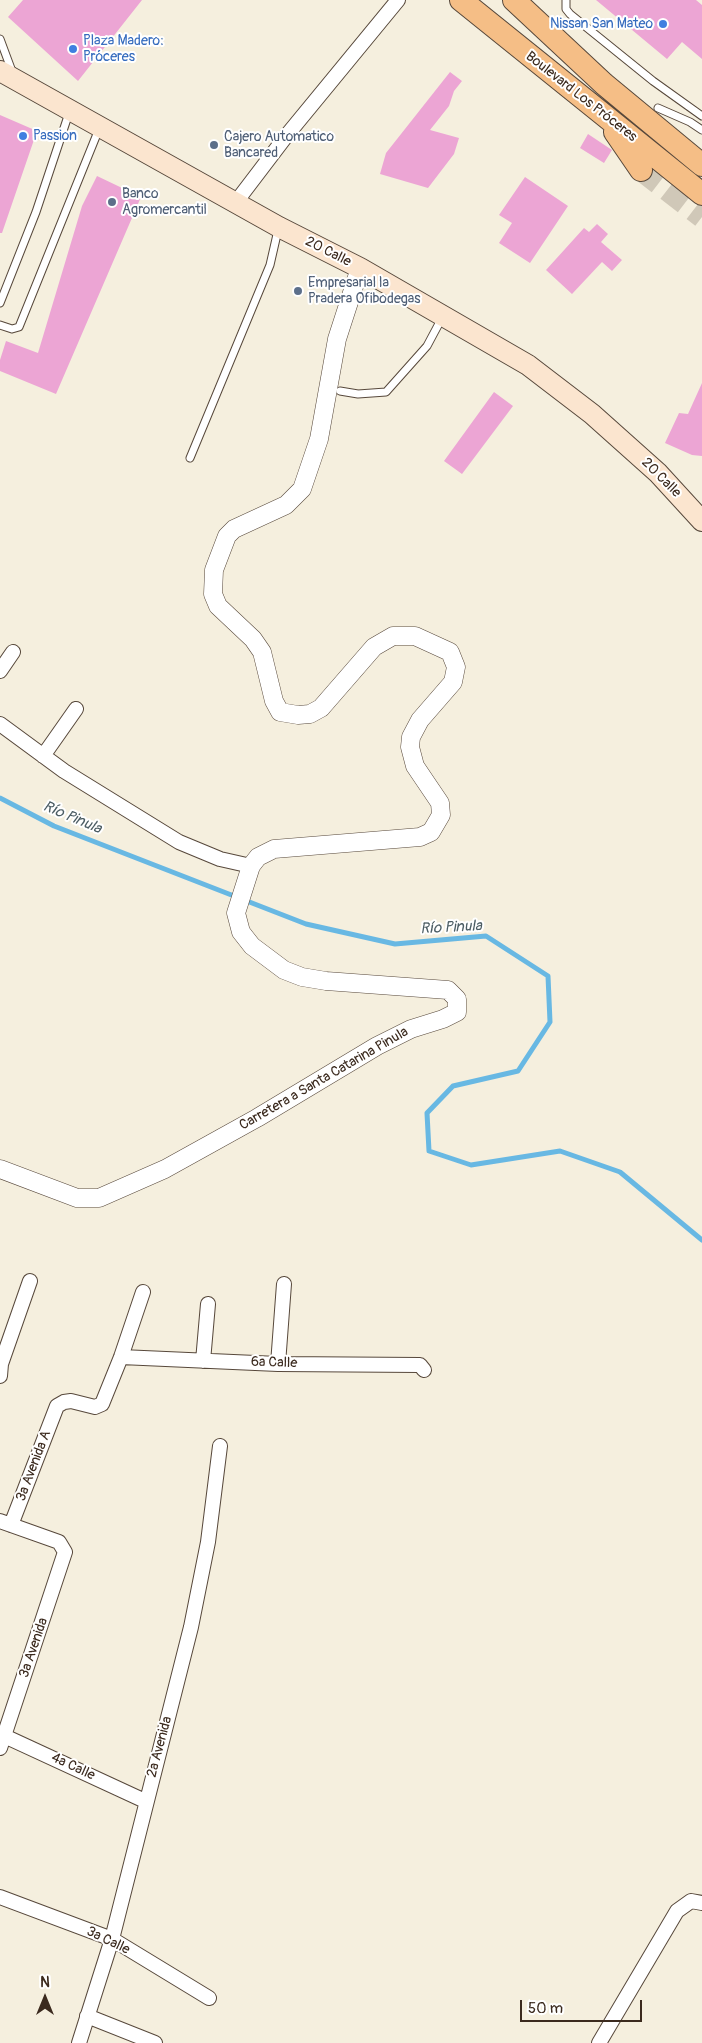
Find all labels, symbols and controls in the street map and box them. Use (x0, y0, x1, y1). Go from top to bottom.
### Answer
place label: Nissan San Mateo (550, 16, 653, 32)
marker: Nissan San Mateo (657, 18, 669, 30)
place label: Plaza Madero: Próceres (83, 33, 164, 65)
marker: Plaza Madero: Próceres (67, 43, 79, 55)
street label: Boulevard Los Próceres (522, 48, 640, 146)
place label: Passion (33, 128, 77, 144)
place label: Cajero Automatico Bancared (224, 129, 334, 162)
marker: Passion (17, 130, 29, 142)
marker: Cajero Automatico Bancared (208, 139, 220, 151)
place label: Banco Agromercantil (122, 186, 207, 218)
marker: Banco Agromercantil (106, 196, 118, 208)
street label: 20 Calle (302, 233, 354, 271)
place label: Empresarial la Pradera Ofibodegas (308, 275, 421, 308)
marker: Empresarial la Pradera Ofibodegas (292, 285, 304, 297)
street label: 20 Calle (638, 455, 684, 501)
water label: Río Pinula (40, 798, 104, 838)
water label: Río Pinula (420, 917, 482, 939)
street label: Carretera a Santa Catarina Pinula (237, 1024, 411, 1134)
street label: 6a Calle (251, 1354, 297, 1372)
street label: 3a Avenida A (13, 1428, 55, 1504)
street label: 3a Avenida (16, 1616, 52, 1680)
street label: 2a Avenida (144, 1715, 176, 1779)
street label: 4a Calle (48, 1750, 98, 1784)
street label: 3a Calle (84, 1923, 132, 1959)
north arrow (20, 1973, 70, 2023)
text: N (40, 1974, 50, 1991)
scale bar (522, 1990, 644, 2022)
text: 50 m (528, 1999, 563, 2018)

